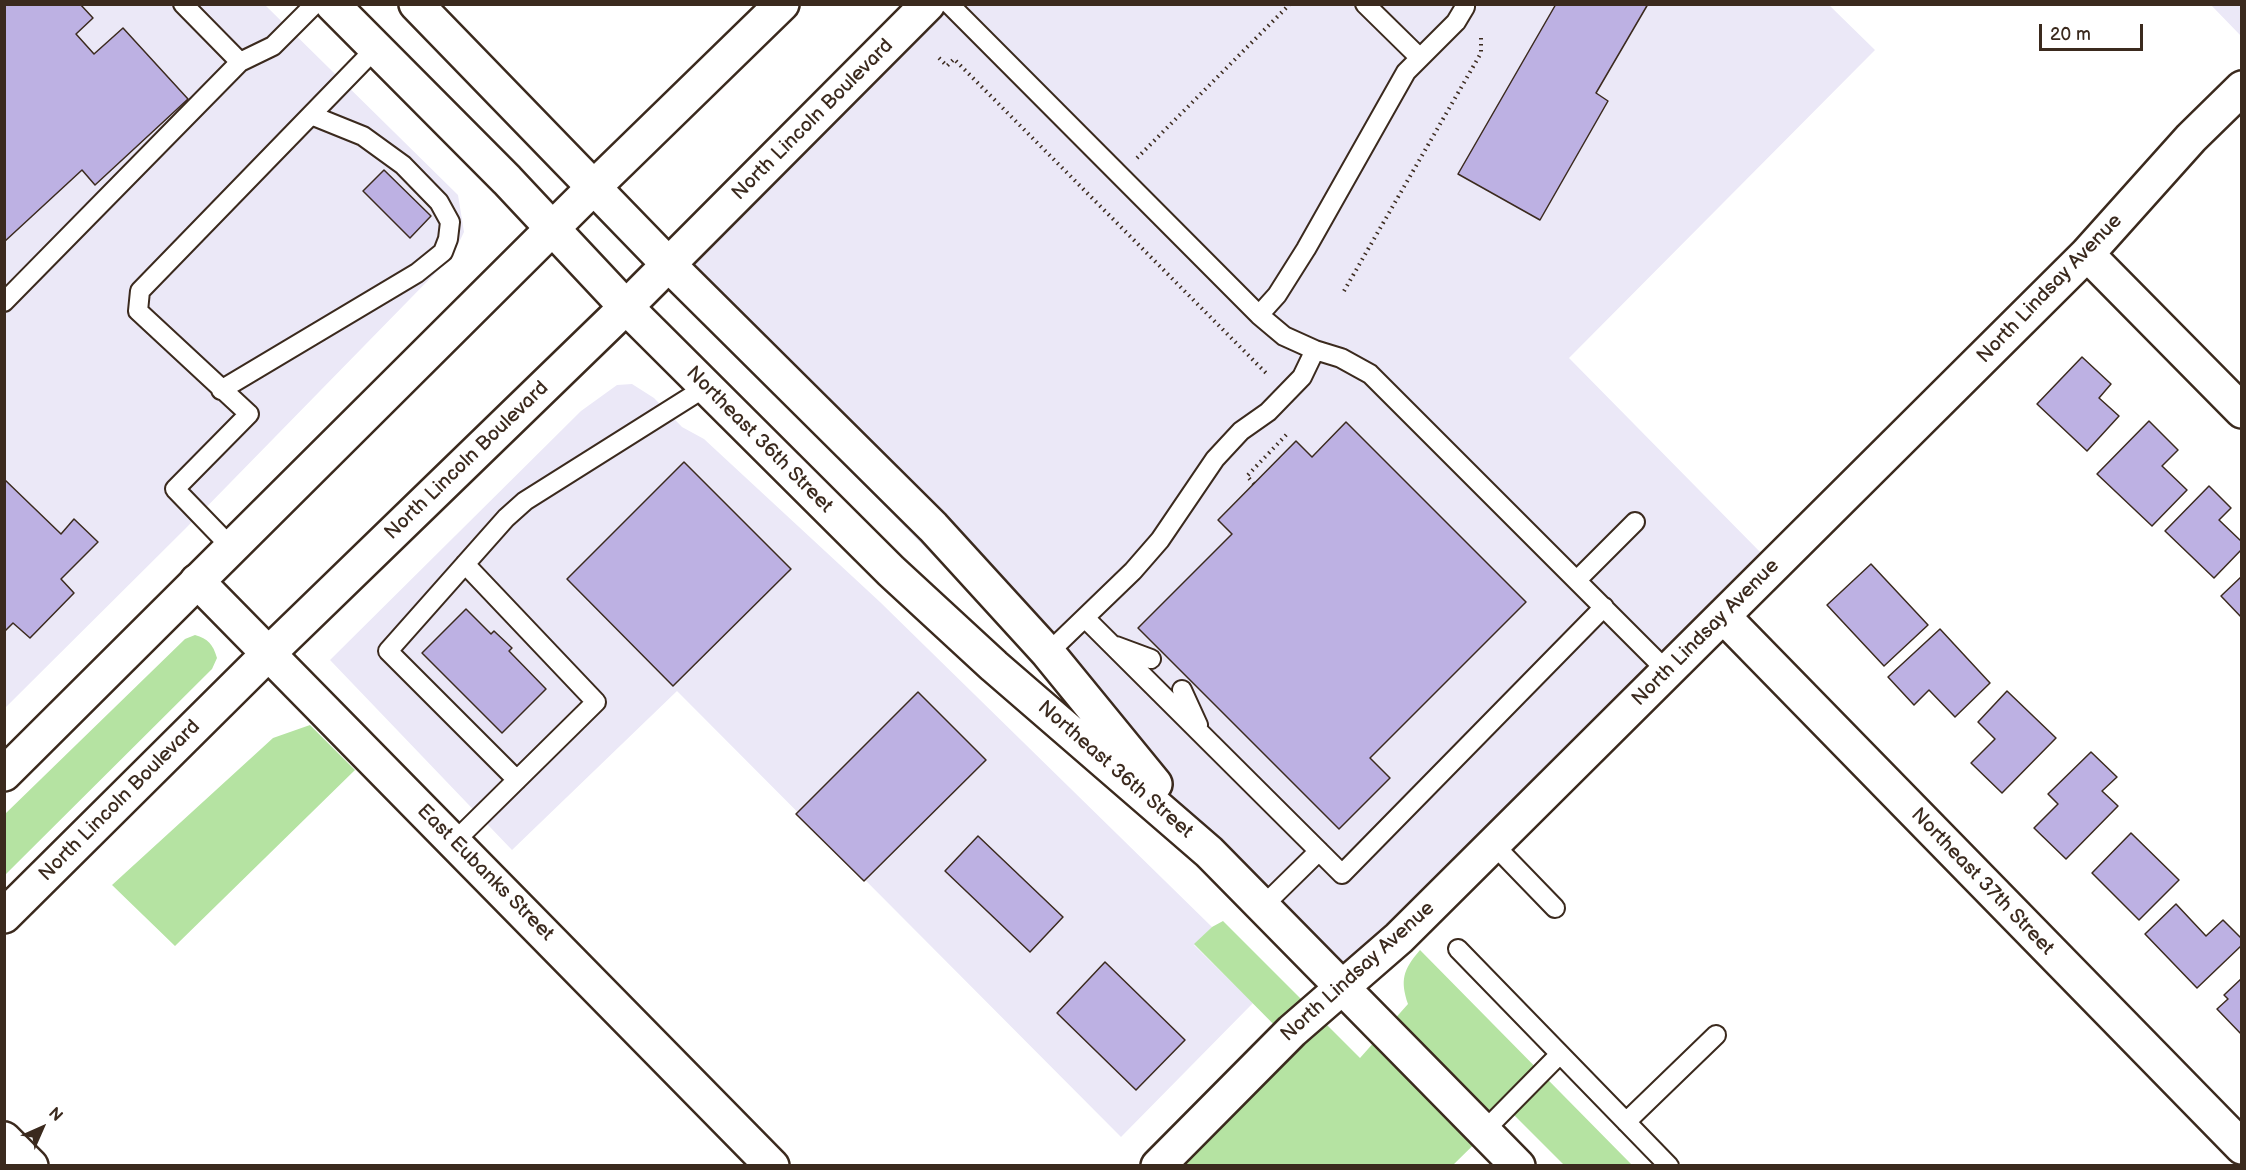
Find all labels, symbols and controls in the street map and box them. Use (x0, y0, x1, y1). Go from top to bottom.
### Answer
scale bar (2042, 12, 2146, 50)
text: 20 m (2050, 24, 2091, 45)
street label: North Lincoln Boulevard (727, 34, 899, 206)
street label: North Lindsay Avenue (1973, 209, 2127, 369)
street label: Northeast 36th Street (681, 362, 837, 518)
street label: North Lincoln Boulevard (380, 377, 554, 545)
street label: North Lindsay Avenue (1627, 554, 1785, 712)
street label: Northeast 36th Street (1033, 696, 1197, 844)
street label: North Lincoln Boulevard (34, 715, 206, 887)
street label: East Eubanks Street (412, 800, 558, 946)
street label: Northeast 37th Street (1906, 803, 2058, 961)
street label: North Lindsay Avenue (1276, 897, 1440, 1047)
north arrow (12, 1098, 72, 1158)
text: N (44, 1104, 66, 1126)

